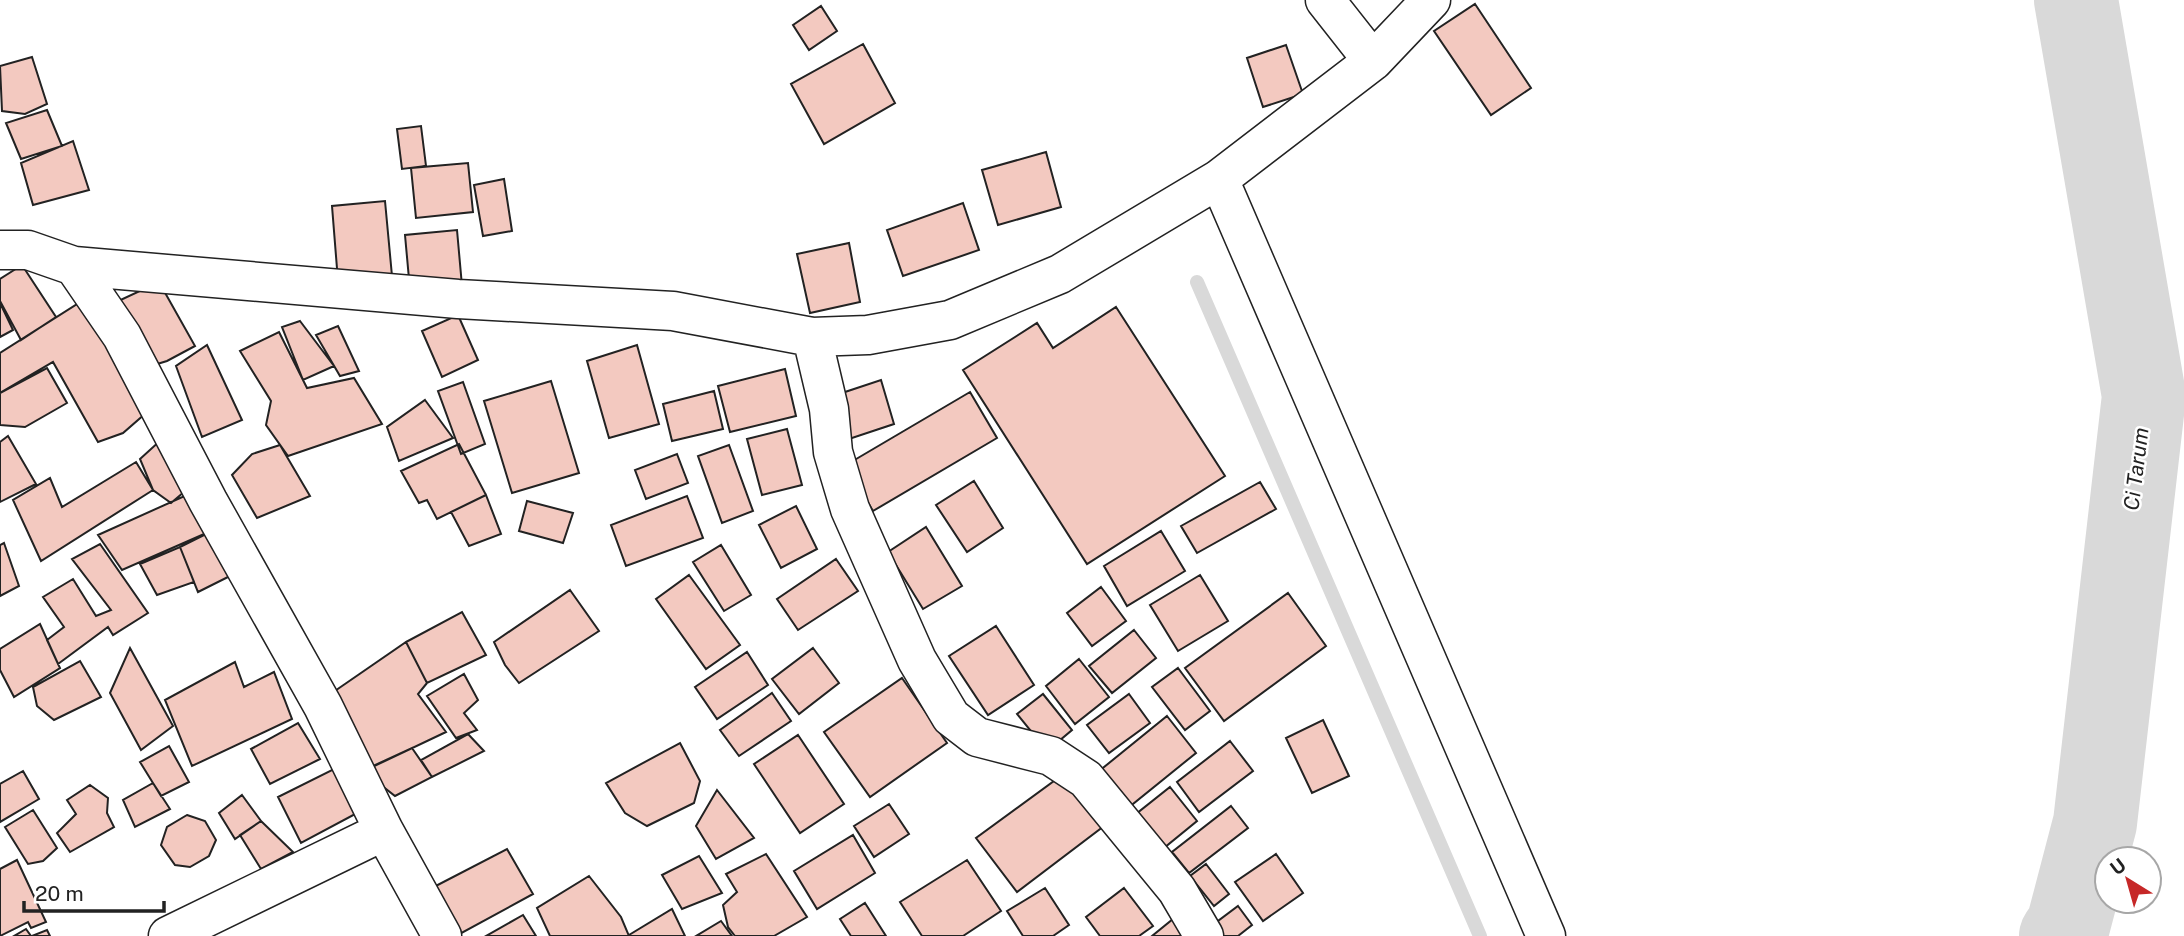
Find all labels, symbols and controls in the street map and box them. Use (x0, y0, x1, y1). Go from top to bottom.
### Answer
water label: Ci Tarum (2119, 426, 2153, 512)
north arrow (2093, 845, 2163, 915)
text: U (2106, 853, 2130, 879)
scale bar (24, 870, 164, 914)
text: 20 m (35, 881, 84, 906)

